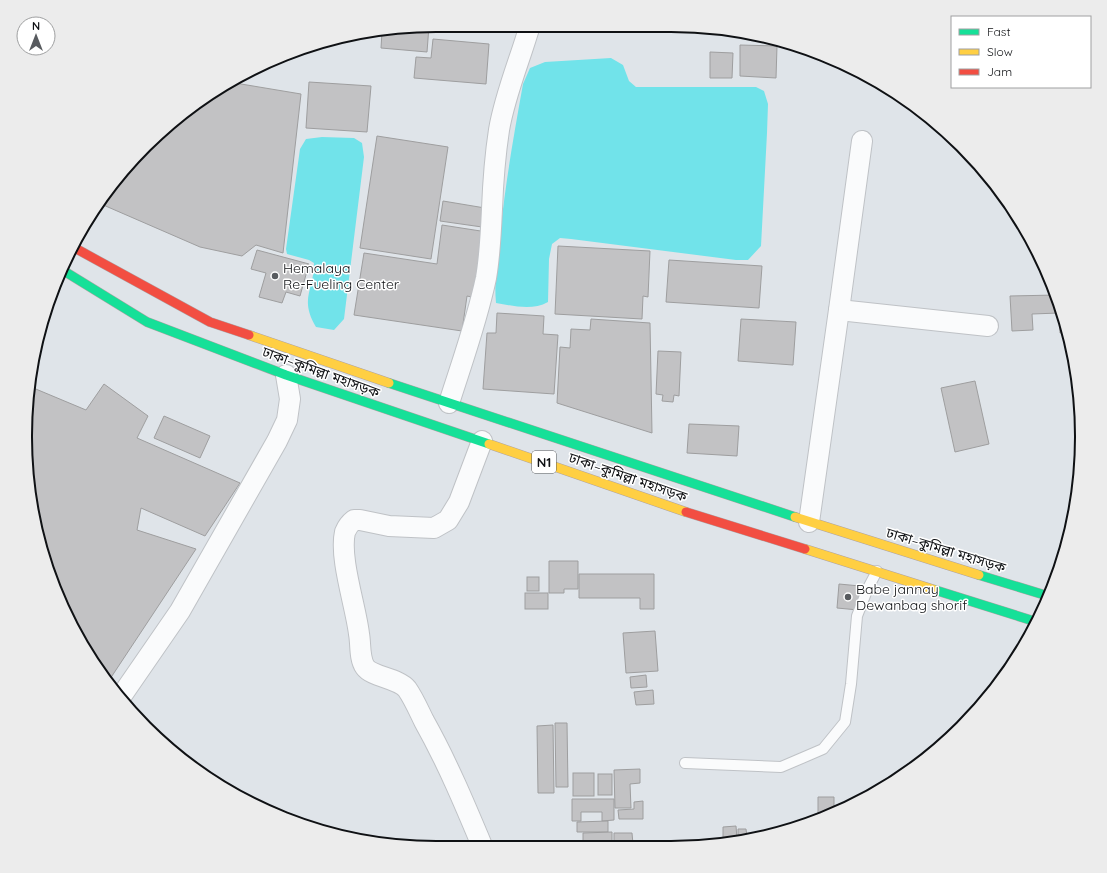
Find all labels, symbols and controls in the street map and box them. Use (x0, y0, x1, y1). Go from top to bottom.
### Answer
north arrow (16, 16, 56, 56)
legend (951, 16, 1091, 88)
text: N (32, 19, 40, 33)
text: Fast (987, 24, 1011, 39)
text: Slow (987, 44, 1013, 59)
text: Jam (987, 64, 1012, 79)
place label: Hemalaya Re-Fueling Center (283, 259, 400, 293)
marker: Hemalaya Re-Fueling Center (270, 271, 280, 281)
street label: ঢাকা–কুমিল্লা মহাসড়ক (259, 342, 383, 402)
street label: ঢাকা–কুমিল্লা মহাসড়ক (566, 448, 690, 506)
road number: N1 (532, 451, 556, 473)
street label: ঢাকা–কুমিল্লা মহাসড়ক (883, 523, 1008, 577)
place label: Babe jannay Dewanbag shorif (856, 580, 967, 614)
marker: Babe jannay Dewanbag shorif (843, 592, 853, 602)

